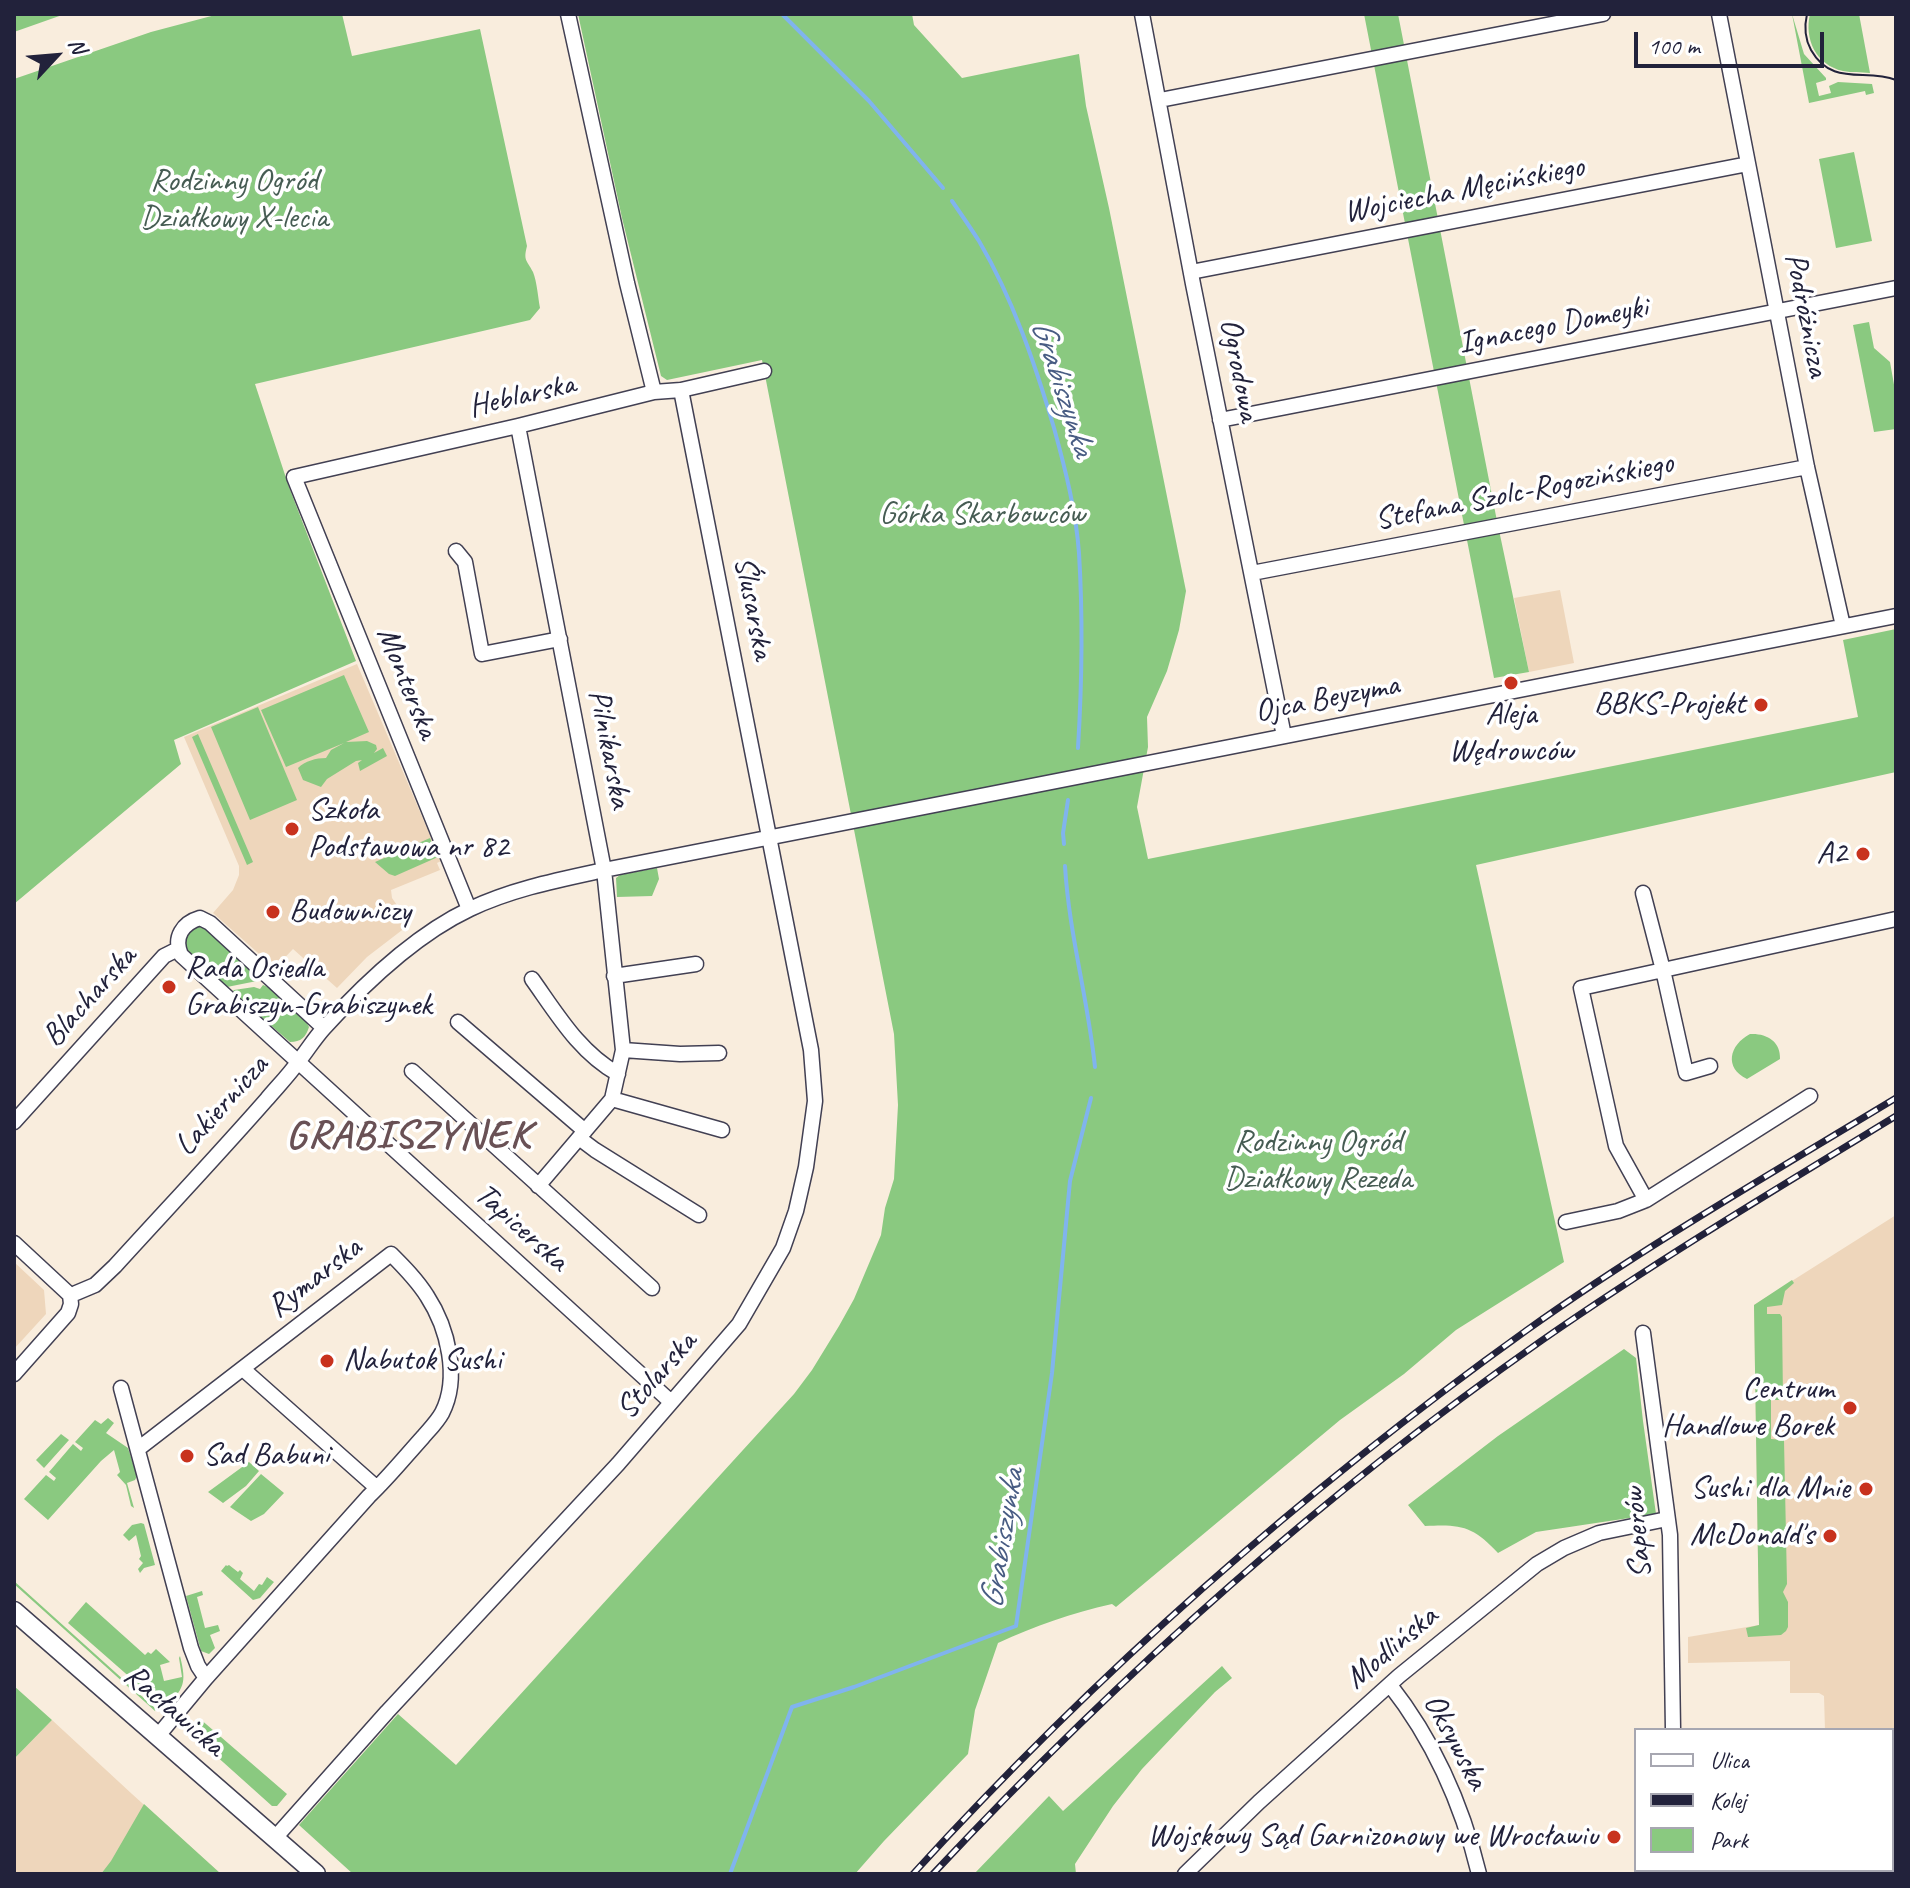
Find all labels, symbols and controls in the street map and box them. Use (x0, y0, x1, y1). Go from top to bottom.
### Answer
north arrow (16, 16, 96, 96)
scale bar (1638, 16, 1828, 66)
text: 100 m (1648, 31, 1700, 61)
text: N (62, 33, 93, 58)
street label: Wojciecha Męcińskiego (1341, 148, 1587, 232)
park label: Rodzinny Ogród Działkowy X-lecia (140, 163, 328, 238)
street label: Podróżnicza (1775, 250, 1837, 380)
street label: Ignacego Domeyki (1455, 289, 1651, 363)
water label: Grabiszynka (1021, 315, 1103, 461)
street label: Ogrodowa (1210, 315, 1268, 425)
street label: Heblarska (465, 365, 579, 427)
street label: Stefana Szolc-Rogozińskiego (1372, 444, 1676, 540)
park label: Górka Skarbowców (879, 496, 1085, 534)
street label: Ślusarska (724, 553, 782, 663)
street label: Monterska (367, 622, 447, 744)
street label: Ojca Beyzyma (1252, 666, 1402, 732)
marker: Aleja Wędrowców (1502, 674, 1520, 692)
place label: BBKS-Projekt (1594, 686, 1745, 724)
street label: Pilnikarska (579, 687, 639, 811)
place label: Aleja Wędrowców (1449, 696, 1573, 771)
marker: BBKS-Projekt (1752, 696, 1770, 714)
place label: Szkoła Podstawowa nr 82 (308, 792, 509, 867)
marker: Szkoła Podstawowa nr 82 (283, 820, 301, 838)
place label: A2 (1817, 835, 1847, 873)
marker: A2 (1854, 845, 1872, 863)
place label: Budowniczy (289, 893, 411, 931)
marker: Budowniczy (264, 903, 282, 921)
street label: Blacharska (35, 939, 145, 1055)
place label: Rada Osiedla Grabiszyn-Grabiszynek (185, 950, 432, 1025)
marker: Rada Osiedla Grabiszyn-Grabiszynek (160, 978, 178, 996)
street label: Lakiernicza (167, 1048, 277, 1164)
district label: GRABISZYNEK (286, 1113, 532, 1161)
park label: Rodzinny Ogród Działkowy Rezeda (1224, 1124, 1412, 1199)
street label: Tapicerska (466, 1176, 576, 1280)
street label: Rymarska (260, 1229, 370, 1327)
street label: Stolarska (609, 1324, 705, 1428)
place label: Nabutok Sushi (343, 1342, 501, 1380)
marker: Nabutok Sushi (318, 1352, 336, 1370)
place label: Centrum Handlowe Borek (1662, 1371, 1834, 1446)
marker: Centrum Handlowe Borek (1841, 1399, 1859, 1417)
place label: Sad Babuni (203, 1437, 329, 1475)
marker: Sad Babuni (178, 1447, 196, 1465)
water label: Grabiszynka (972, 1467, 1034, 1611)
place label: Sushi dla Mnie (1691, 1470, 1850, 1508)
marker: Sushi dla Mnie (1857, 1480, 1875, 1498)
street label: Saperów (1615, 1486, 1661, 1580)
place label: McDonald's (1690, 1517, 1814, 1555)
marker: McDonald's (1821, 1527, 1839, 1545)
street label: Modlińska (1338, 1598, 1446, 1698)
street label: Racławicka (116, 1657, 232, 1765)
street label: Oksywska (1414, 1688, 1496, 1796)
legend (1634, 1728, 1894, 1872)
text: Ulica (1710, 1745, 1749, 1775)
text: Kolej (1710, 1785, 1746, 1815)
place label: Wojskowy Sąd Garnizonowy we Wrocławiu (1148, 1818, 1598, 1856)
text: Park (1710, 1825, 1748, 1855)
marker: Wojskowy Sąd Garnizonowy we Wrocławiu (1605, 1828, 1623, 1846)

